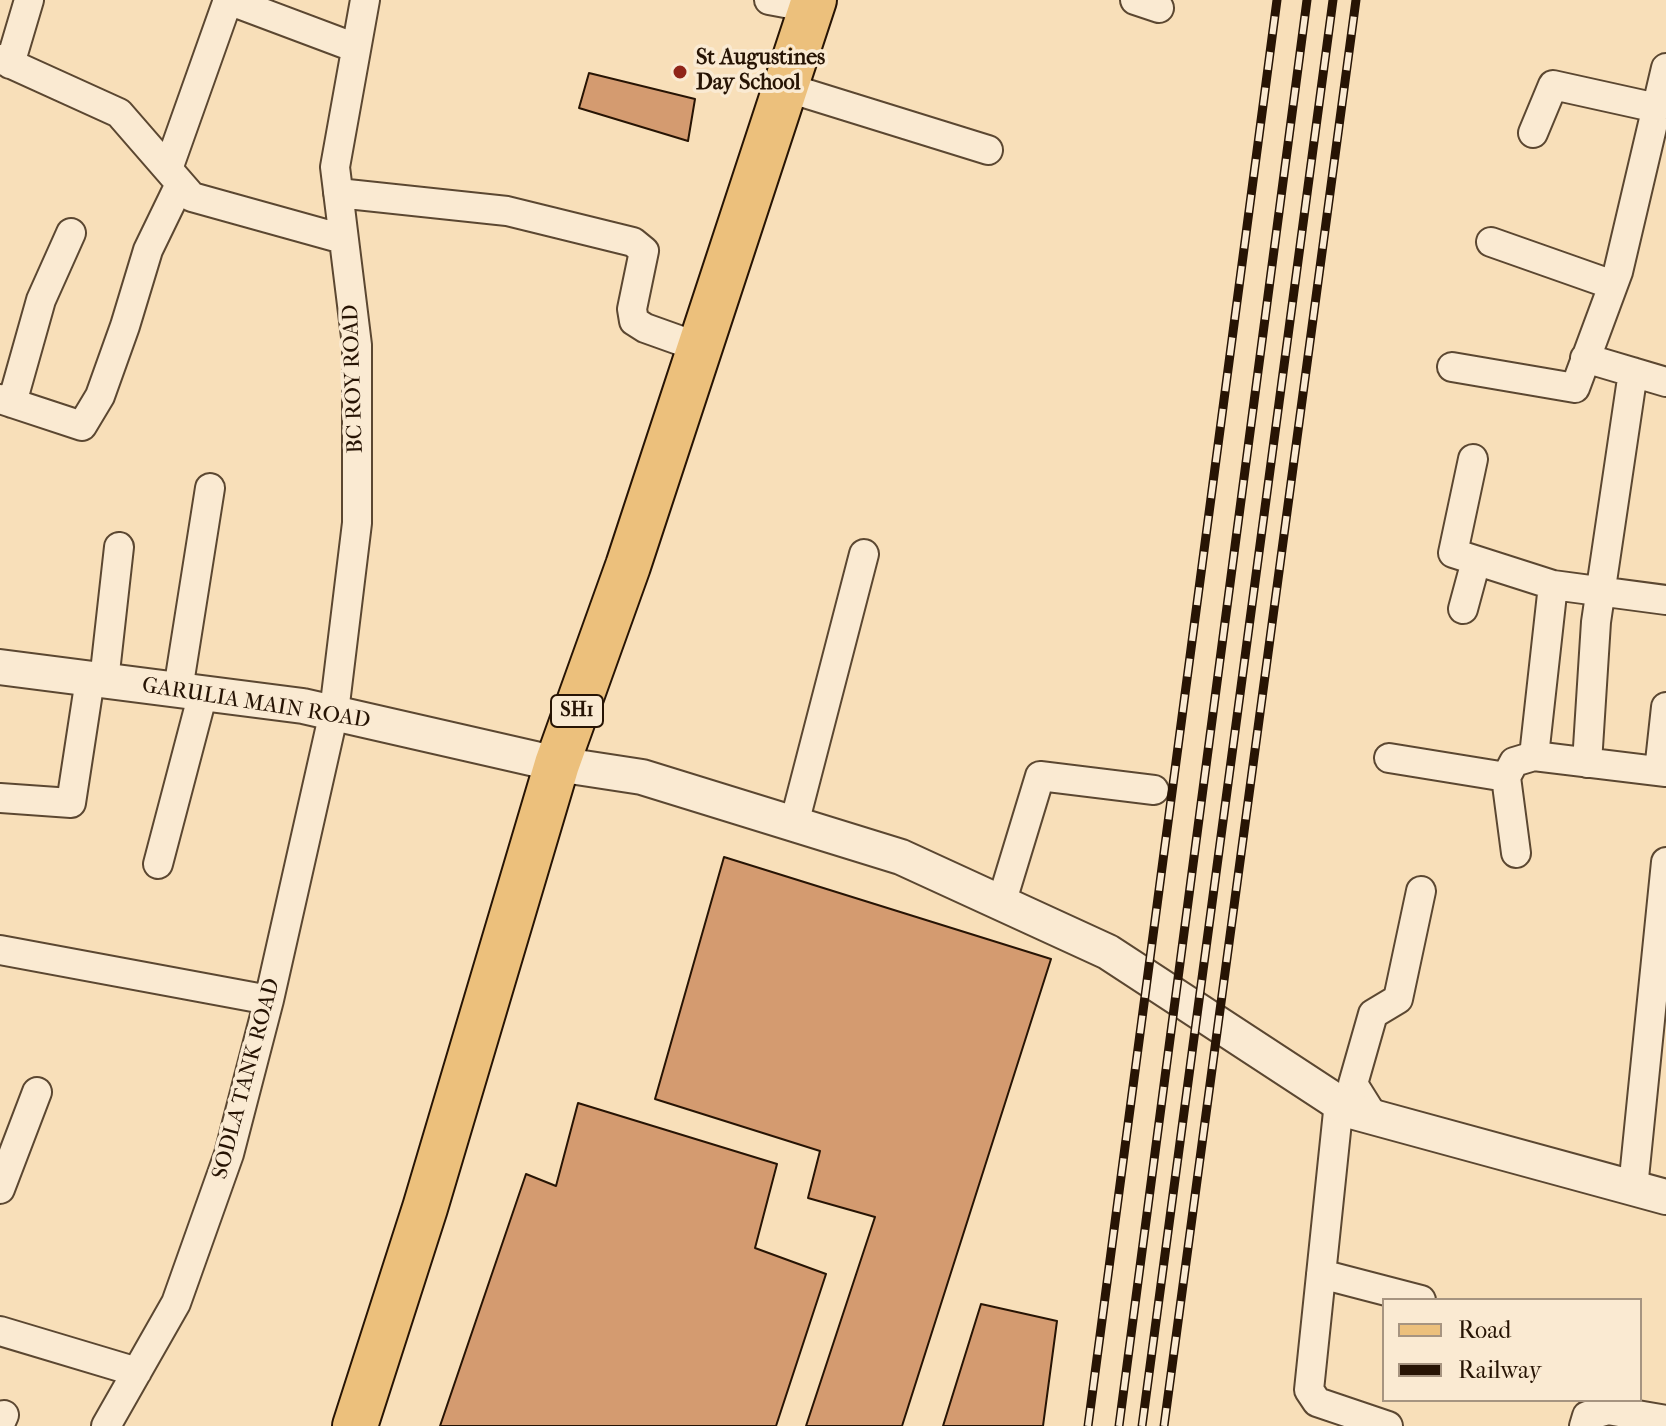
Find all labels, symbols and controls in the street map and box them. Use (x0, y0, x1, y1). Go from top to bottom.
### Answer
place label: St Augustines Day School (696, 46, 825, 98)
marker: St Augustines Day School (671, 63, 689, 81)
street label: BC ROY ROAD (338, 304, 370, 454)
street label: GARULIA MAIN ROAD (140, 673, 372, 735)
road number: SH1 (551, 695, 603, 727)
street label: SODLA TANK ROAD (207, 976, 287, 1182)
legend (1382, 1298, 1642, 1402)
text: Road (1458, 1316, 1511, 1344)
text: Railway (1458, 1356, 1541, 1384)

